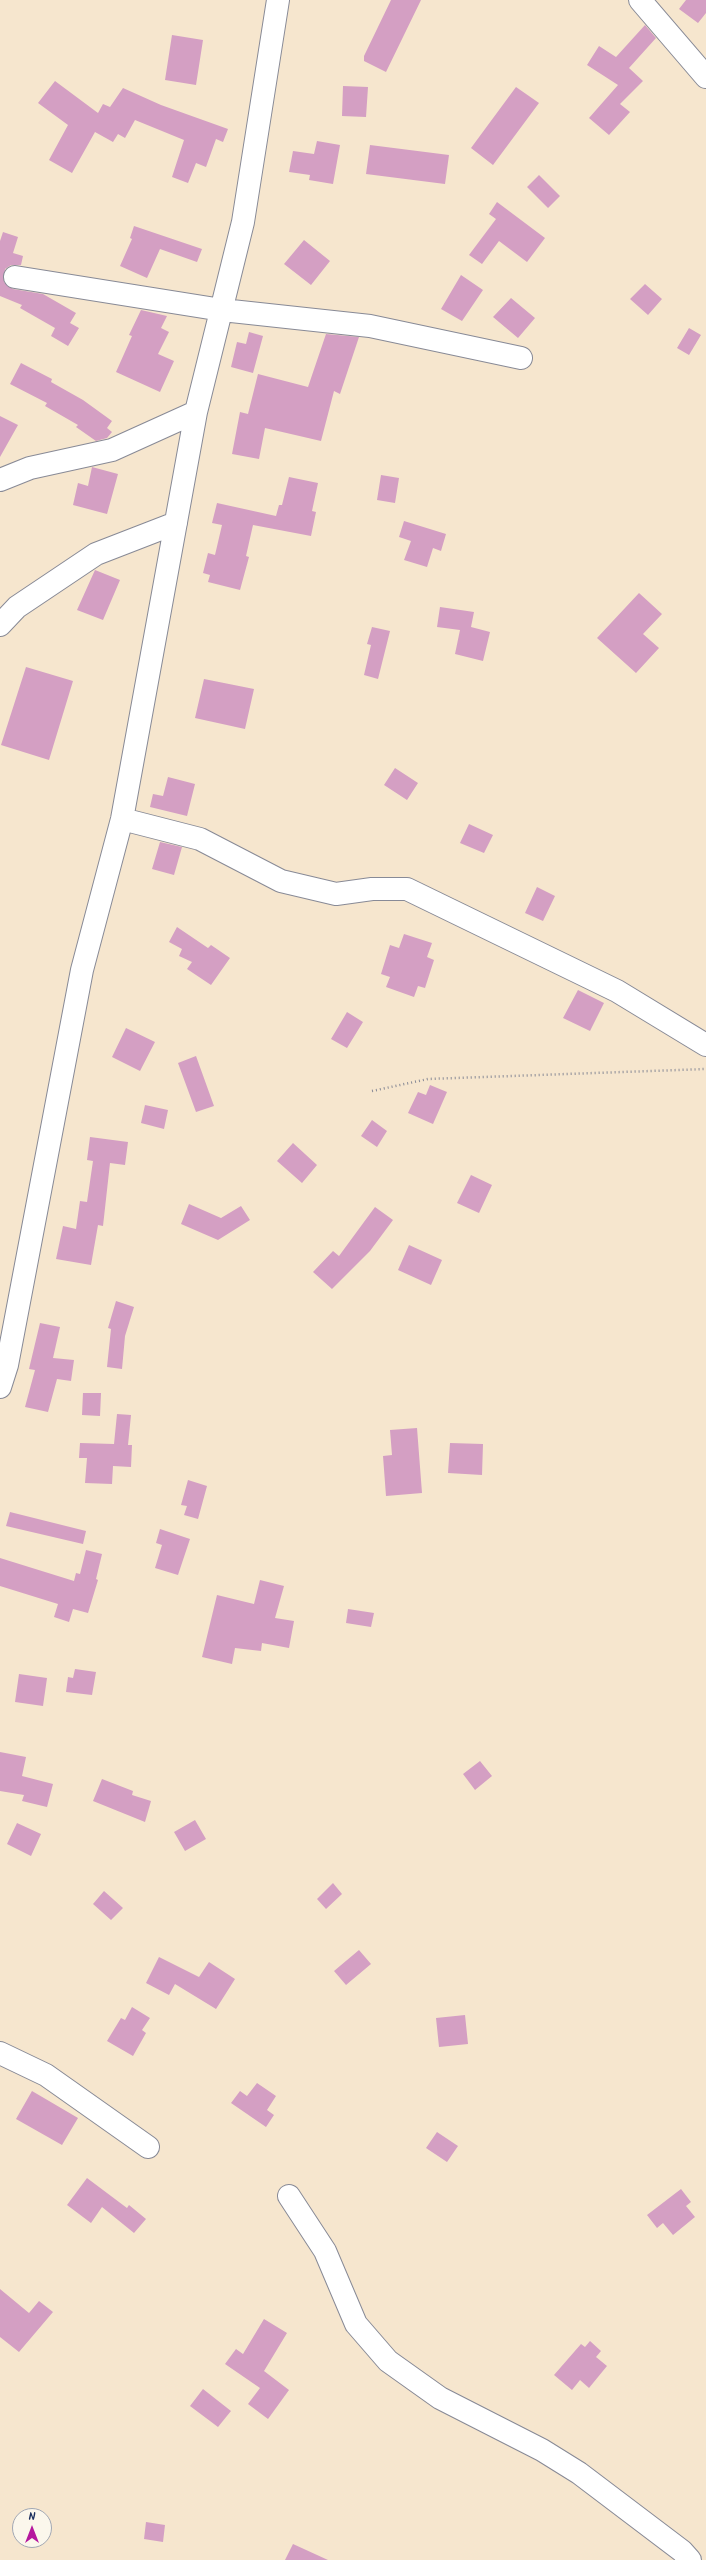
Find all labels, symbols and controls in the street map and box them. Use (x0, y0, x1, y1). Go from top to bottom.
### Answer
north arrow (12, 2508, 52, 2548)
text: N (29, 2508, 35, 2526)

